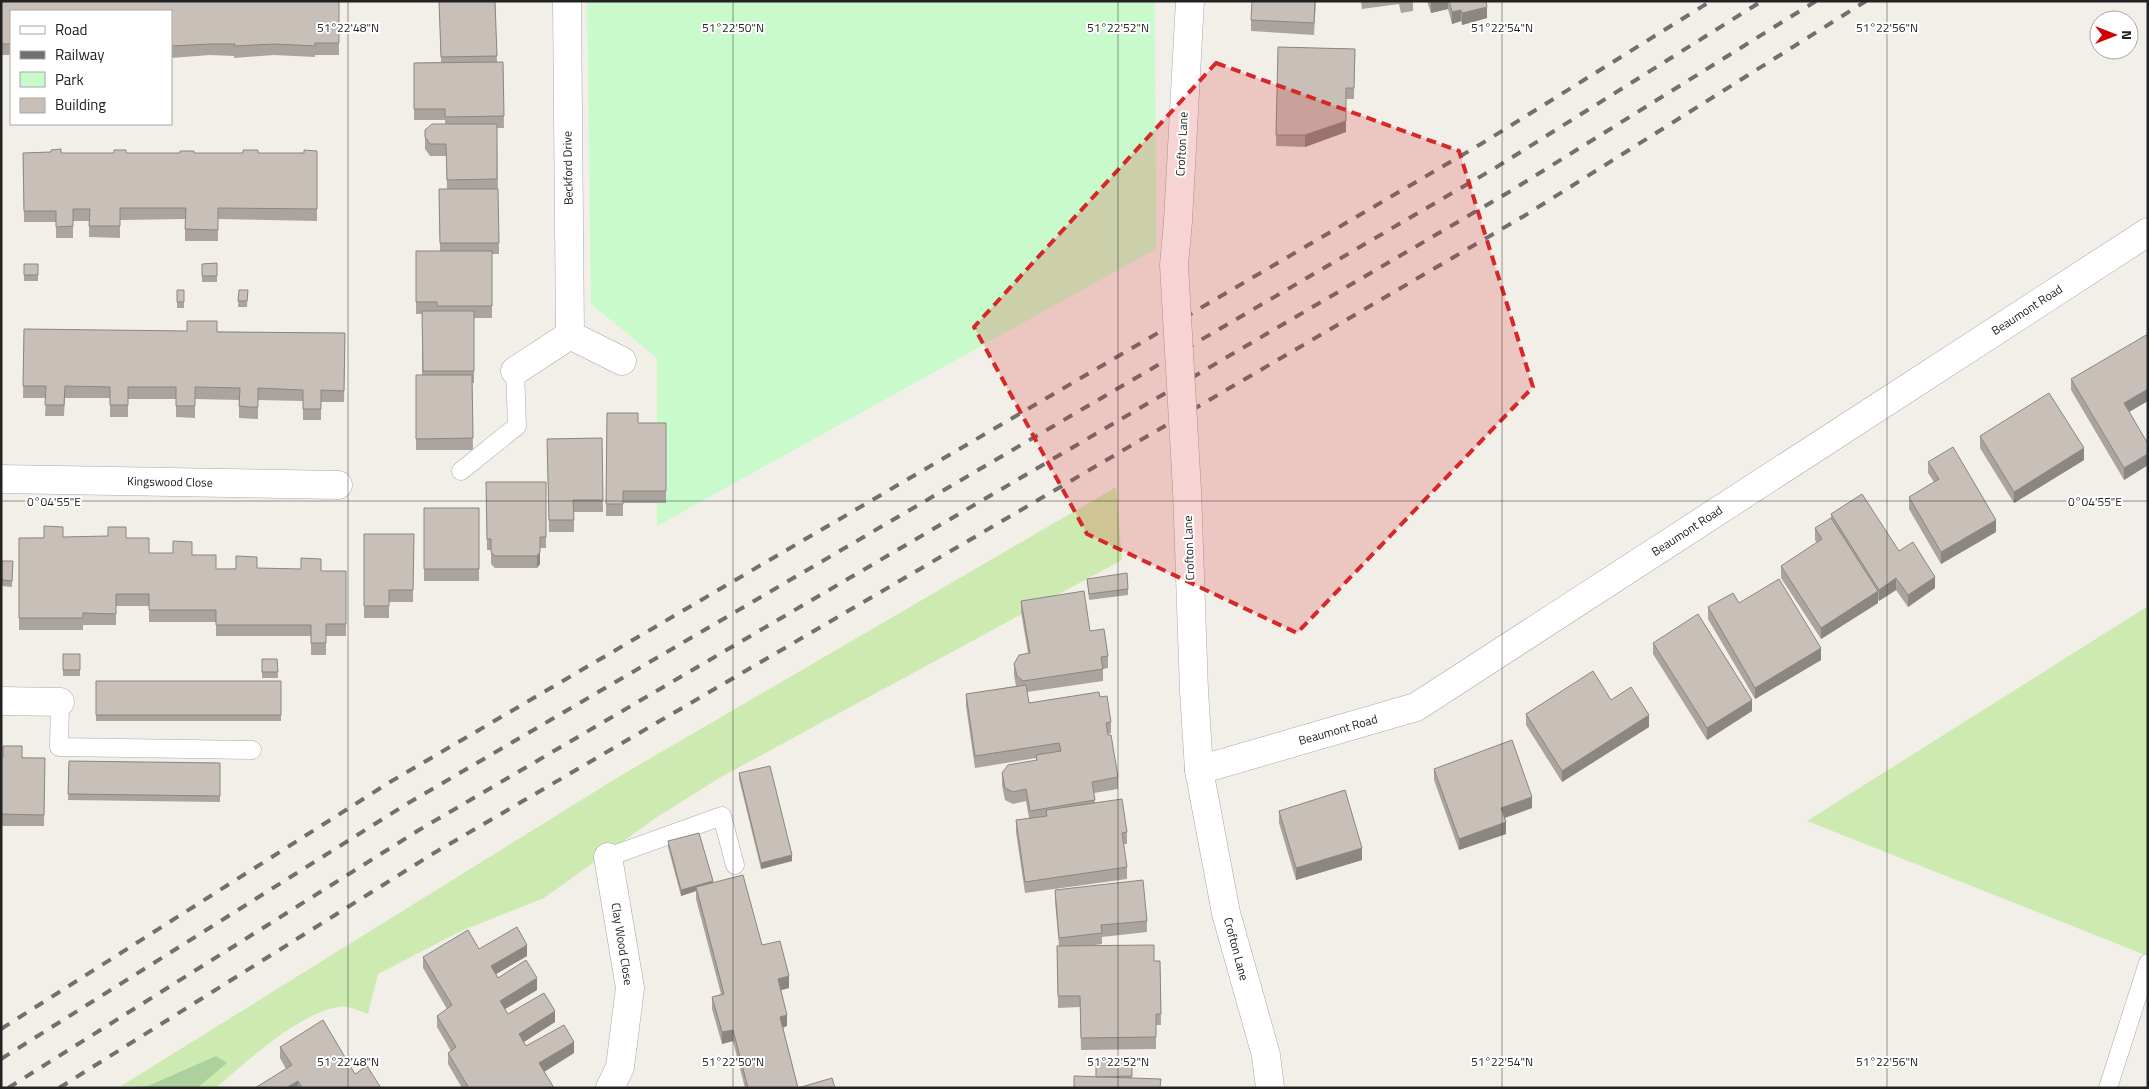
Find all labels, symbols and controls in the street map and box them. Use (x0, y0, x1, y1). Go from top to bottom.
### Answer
legend (10, 10, 172, 125)
north arrow (2089, 10, 2139, 60)
text: Road (55, 18, 87, 41)
text: 51°22'48"N (317, 18, 379, 37)
text: 51°22'50"N (702, 18, 764, 37)
text: 51°22'52"N (1087, 18, 1149, 37)
text: 51°22'54"N (1471, 18, 1533, 37)
text: 51°22'56"N (1856, 18, 1918, 37)
text: N (2117, 30, 2138, 40)
text: Railway (55, 43, 105, 66)
text: Park (55, 68, 84, 91)
text: Building (55, 93, 106, 116)
street label: Crofton Lane (1170, 111, 1193, 177)
street label: Beckford Drive (557, 131, 578, 205)
street label: Beaumont Road (1987, 279, 2066, 340)
street label: Kingswood Close (127, 471, 213, 492)
text: 0°04'55"E (27, 492, 81, 511)
text: 0°04'55"E (2068, 492, 2122, 511)
street label: Beaumont Road (1647, 500, 1726, 561)
street label: Crofton Lane (1178, 515, 1199, 581)
street label: Beaumont Road (1296, 709, 1380, 750)
street label: Clay Wood Close (607, 901, 638, 986)
street label: Crofton Lane (1219, 915, 1254, 983)
text: 51°22'48"N (317, 1052, 379, 1071)
text: 51°22'50"N (702, 1052, 764, 1071)
text: 51°22'52"N (1087, 1052, 1149, 1071)
text: 51°22'54"N (1471, 1052, 1533, 1071)
text: 51°22'56"N (1856, 1052, 1918, 1071)

